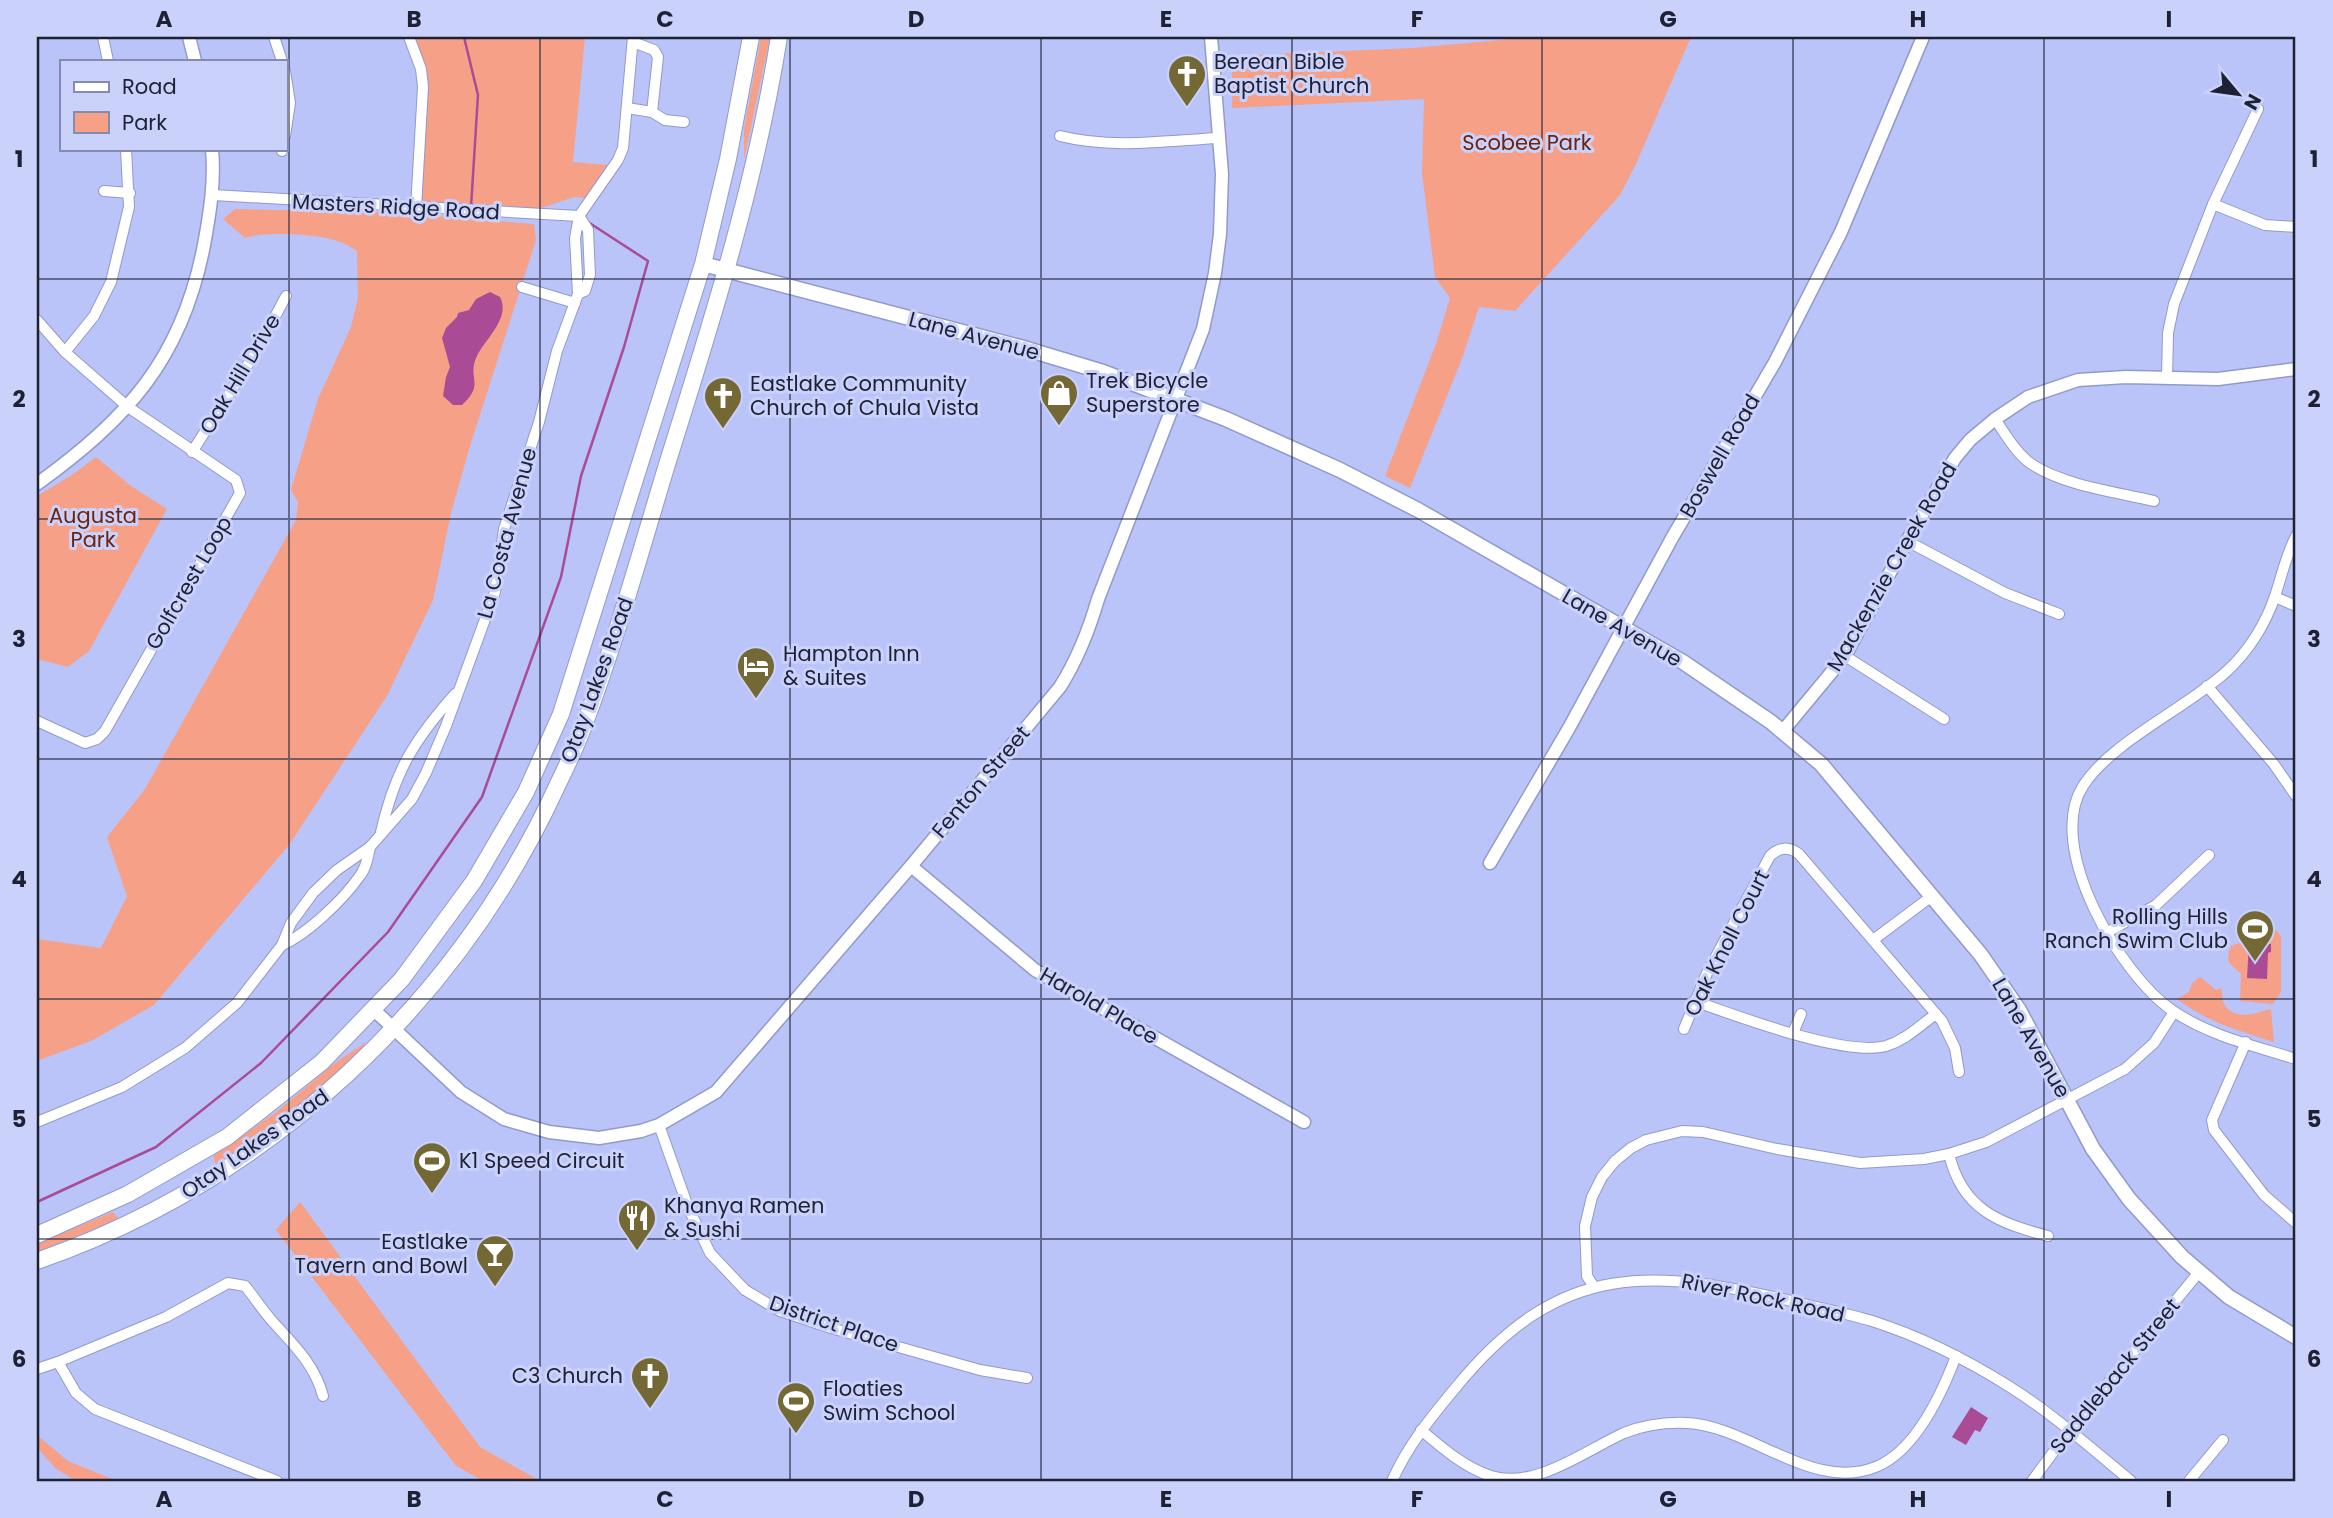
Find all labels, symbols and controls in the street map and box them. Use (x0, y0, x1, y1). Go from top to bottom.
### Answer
text: A (156, 3, 173, 35)
text: B (406, 3, 422, 35)
text: C (656, 3, 674, 35)
text: D (908, 3, 924, 35)
text: E (1160, 3, 1172, 35)
text: F (1411, 3, 1423, 35)
text: G (1659, 3, 1677, 35)
text: H (1910, 3, 1926, 35)
text: I (2166, 3, 2172, 35)
place label: Berean Bible Baptist Church (1214, 47, 1369, 100)
church icon: Berean Bible Baptist Church (1166, 53, 1208, 108)
legend (60, 60, 287, 150)
north arrow (2204, 60, 2274, 130)
text: Road (122, 72, 177, 101)
text: N (2237, 89, 2268, 115)
text: Park (122, 108, 167, 137)
park label: Scobee Park (1462, 128, 1592, 157)
text: 1 (15, 143, 23, 175)
text: 1 (2310, 143, 2318, 175)
street label: Masters Ridge Road (291, 187, 501, 226)
street label: Lane Avenue (906, 304, 1043, 367)
street label: Oak Hill Drive (192, 308, 287, 439)
place label: Trek Bicycle Superstore (1086, 366, 1208, 419)
place label: Eastlake Community Church of Chula Vista (750, 369, 979, 422)
shop icon: Trek Bicycle Superstore (1038, 372, 1080, 427)
church icon: Eastlake Community Church of Chula Vista (702, 375, 744, 430)
text: 2 (12, 383, 26, 415)
text: 2 (2307, 383, 2321, 415)
street label: Boswell Road (1672, 389, 1767, 523)
street label: La Costa Avenue (470, 444, 543, 622)
street label: Mackenzie Creek Road (1820, 457, 1963, 677)
park label: Augusta Park (49, 501, 137, 554)
street label: Golfcrest Loop (139, 511, 239, 655)
street label: Lane Avenue (1557, 581, 1688, 674)
street label: Otay Lakes Road (553, 593, 640, 767)
text: 3 (12, 623, 26, 655)
text: 3 (2307, 623, 2321, 655)
place label: Hampton Inn & Suites (783, 639, 920, 692)
hotel icon: Hampton Inn & Suites (735, 645, 777, 700)
street label: Fenton Street (925, 719, 1036, 844)
text: 4 (11, 863, 27, 895)
text: 4 (2306, 863, 2322, 895)
street label: Oak Knoll Court (1677, 864, 1776, 1021)
place label: Rolling Hills Ranch Swim Club (2045, 902, 2228, 955)
sports icon: Rolling Hills Ranch Swim Club (2234, 908, 2276, 963)
street label: Harold Place (1035, 960, 1164, 1051)
street label: Lane Avenue (1985, 972, 2078, 1103)
street label: Otay Lakes Road (175, 1082, 334, 1205)
text: 5 (12, 1103, 26, 1135)
text: 5 (2307, 1103, 2321, 1135)
sports icon: K1 Speed Circuit (411, 1140, 453, 1195)
place label: K1 Speed Circuit (459, 1146, 624, 1175)
place label: Khanya Ramen & Sushi (664, 1191, 824, 1244)
restaurant icon: Khanya Ramen & Sushi (616, 1197, 658, 1252)
place label: Eastlake Tavern and Bowl (295, 1227, 468, 1280)
bar icon: Eastlake Tavern and Bowl (474, 1233, 516, 1288)
street label: River Rock Road (1679, 1266, 1847, 1329)
street label: District Place (766, 1288, 903, 1359)
street label: Saddleback Street (2043, 1292, 2186, 1459)
text: 6 (12, 1343, 26, 1375)
text: 6 (2307, 1343, 2321, 1375)
church icon: C3 Church (629, 1355, 671, 1410)
place label: C3 Church (512, 1361, 623, 1390)
place label: Floaties Swim School (823, 1374, 956, 1427)
sports icon: Floaties Swim School (775, 1380, 817, 1435)
text: A (156, 1483, 173, 1515)
text: B (406, 1483, 422, 1515)
text: C (656, 1483, 674, 1515)
text: D (908, 1483, 924, 1515)
text: E (1160, 1483, 1172, 1515)
text: F (1411, 1483, 1423, 1515)
text: G (1659, 1483, 1677, 1515)
text: H (1910, 1483, 1926, 1515)
text: I (2166, 1483, 2172, 1515)

